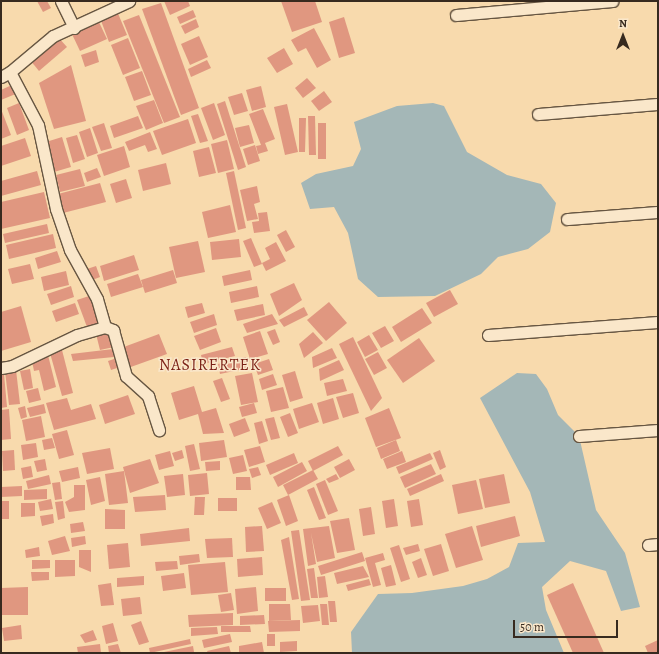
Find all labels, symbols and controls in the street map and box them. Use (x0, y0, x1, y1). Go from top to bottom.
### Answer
north arrow (603, 16, 643, 56)
text: N (619, 16, 627, 31)
district label: NASIRERTEK (159, 355, 261, 375)
scale bar (515, 612, 620, 638)
text: 50 m (520, 619, 544, 635)

